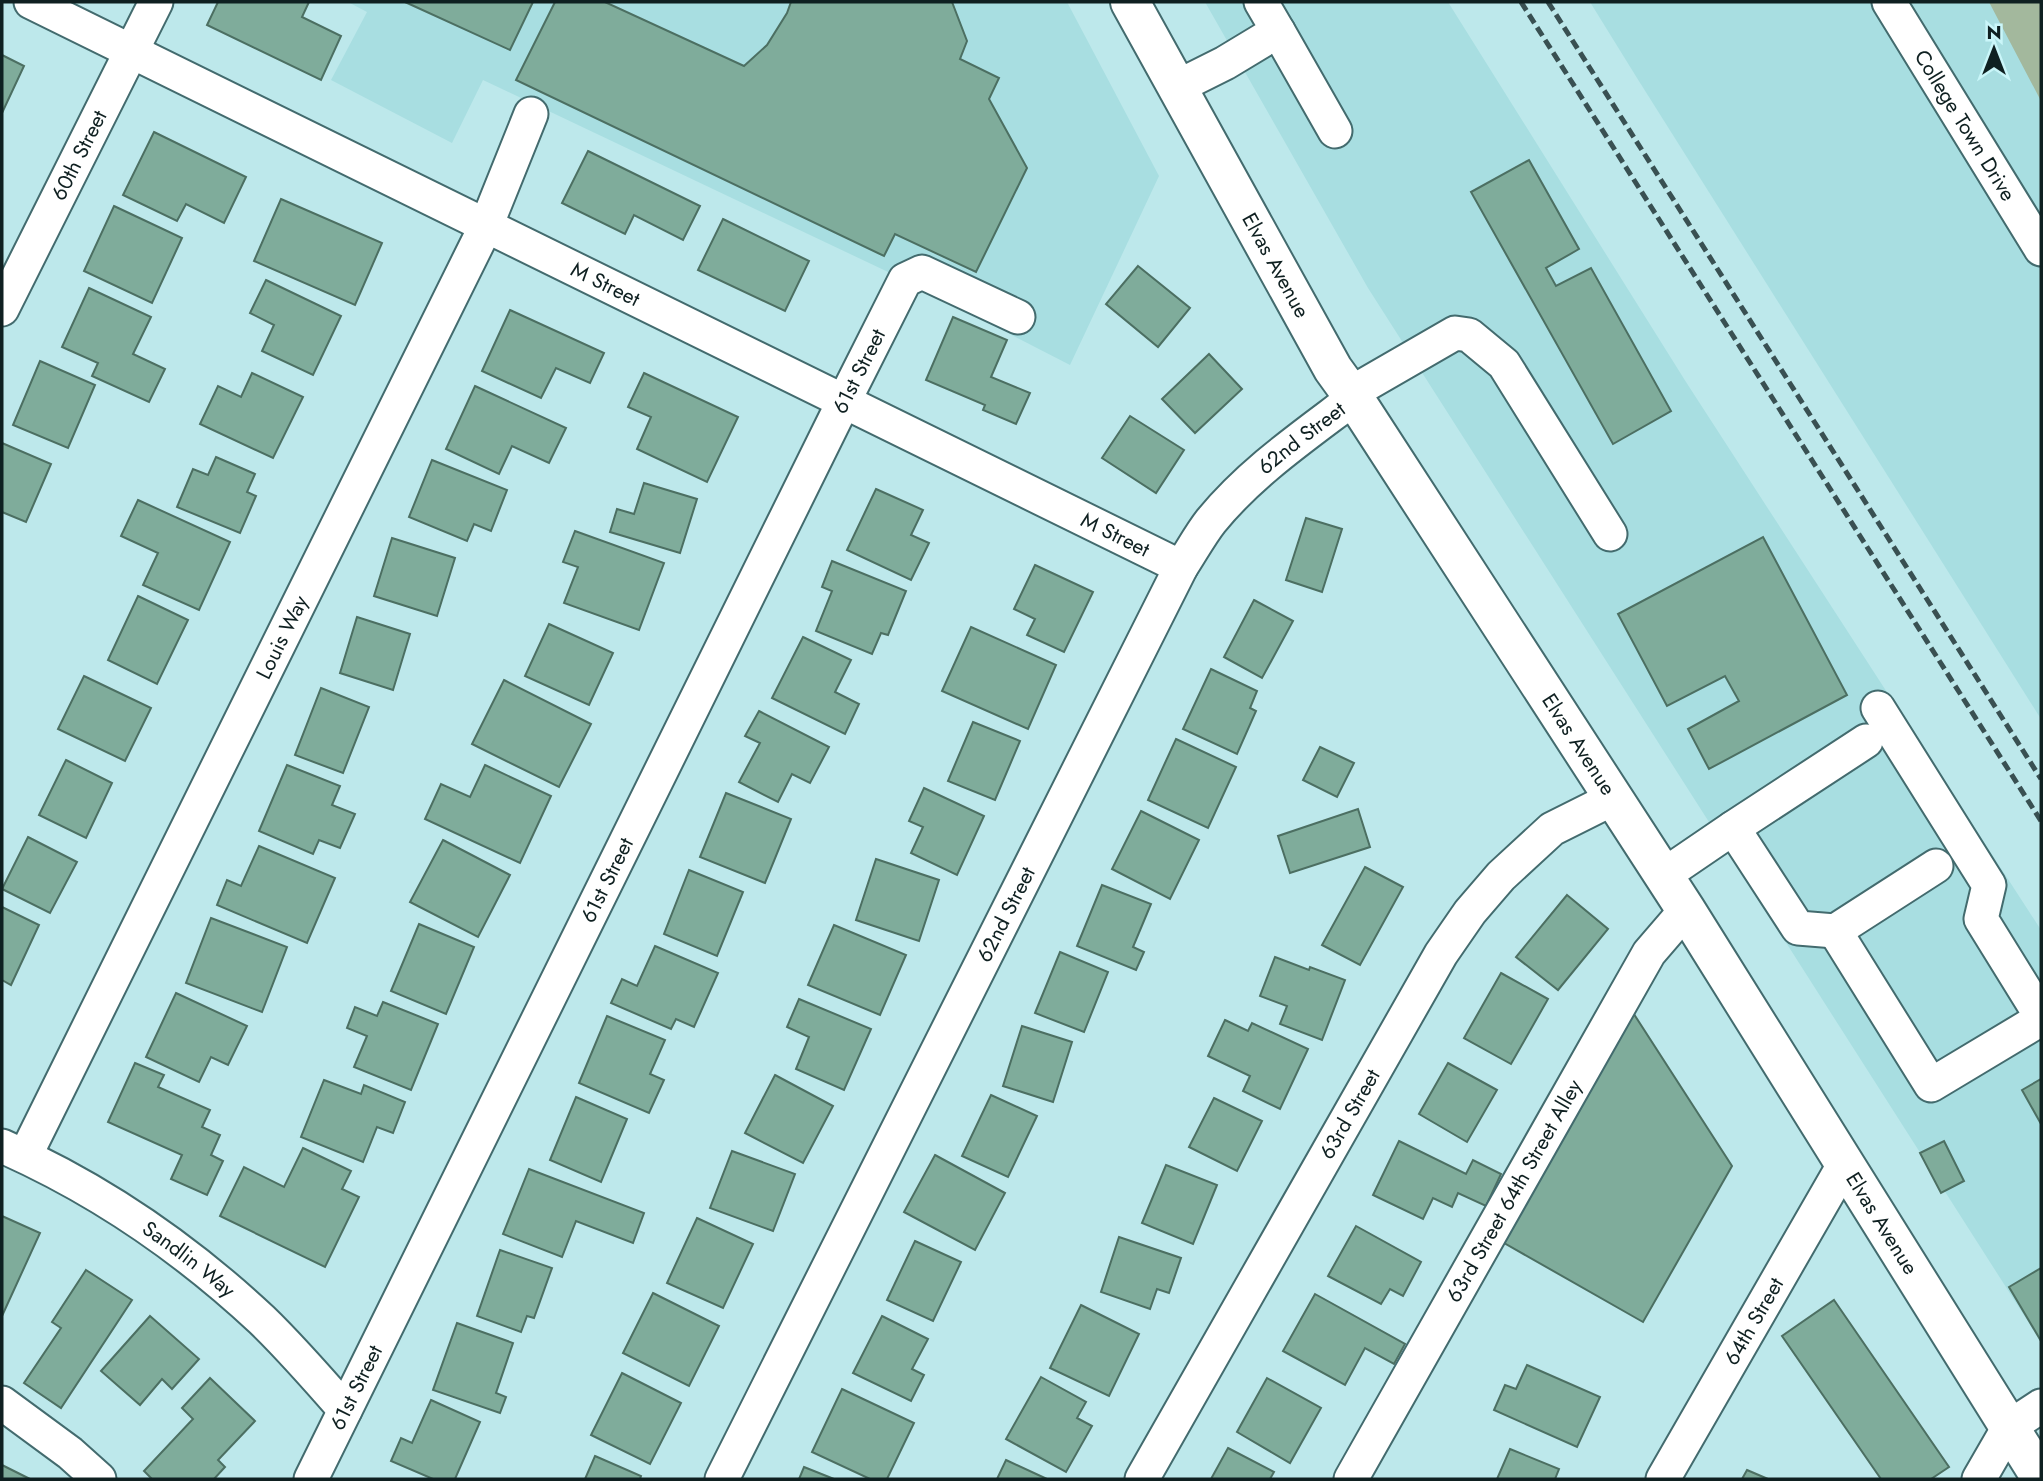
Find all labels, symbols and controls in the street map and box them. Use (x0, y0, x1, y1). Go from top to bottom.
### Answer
north arrow (1959, 14, 2029, 84)
text: N (1986, 19, 2002, 46)
street label: College Town Drive (1907, 44, 2023, 207)
street label: 60th Street (44, 105, 114, 205)
street label: Elvas Avenue (1234, 207, 1317, 324)
street label: M Street (566, 255, 645, 314)
street label: 61st Street (825, 324, 893, 419)
street label: 62nd Street (1251, 395, 1352, 482)
street label: M Street (1076, 505, 1155, 564)
street label: Louis Way (249, 590, 316, 684)
street label: Elvas Avenue (1534, 688, 1623, 801)
street label: 61st Street (573, 833, 641, 928)
street label: 62nd Street (969, 861, 1043, 967)
street label: 63rd Street (1312, 1064, 1387, 1165)
street label: 63rd Street 64th Street Alley (1439, 1073, 1590, 1308)
street label: Elvas Avenue (1838, 1166, 1925, 1281)
street label: Sandlin Way (136, 1214, 242, 1305)
street label: 64th Street (1717, 1272, 1791, 1371)
street label: 61st Street (322, 1340, 390, 1435)

